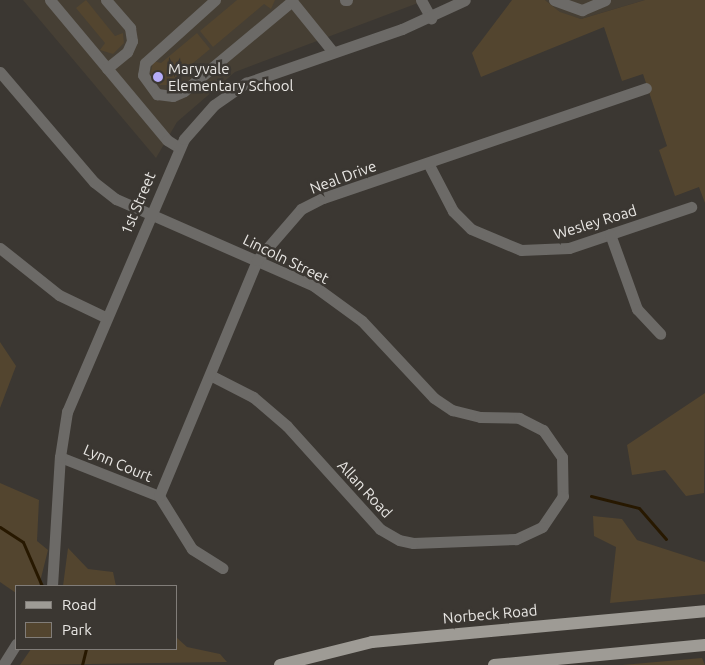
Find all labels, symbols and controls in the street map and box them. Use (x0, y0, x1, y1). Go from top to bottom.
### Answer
place label: Maryvale Elementary School (168, 59, 294, 94)
marker: Maryvale Elementary School (152, 71, 164, 83)
street label: Neal Drive (307, 157, 379, 197)
street label: 1st Street (117, 169, 159, 237)
street label: Wesley Road (551, 201, 639, 243)
street label: Lincoln Street (240, 230, 332, 288)
street label: Lynn Court (81, 440, 155, 486)
street label: Allan Road (334, 457, 396, 521)
legend (15, 585, 178, 650)
text: Road (62, 596, 97, 613)
street label: Norbeck Road (442, 601, 538, 627)
text: Park (62, 621, 92, 638)

